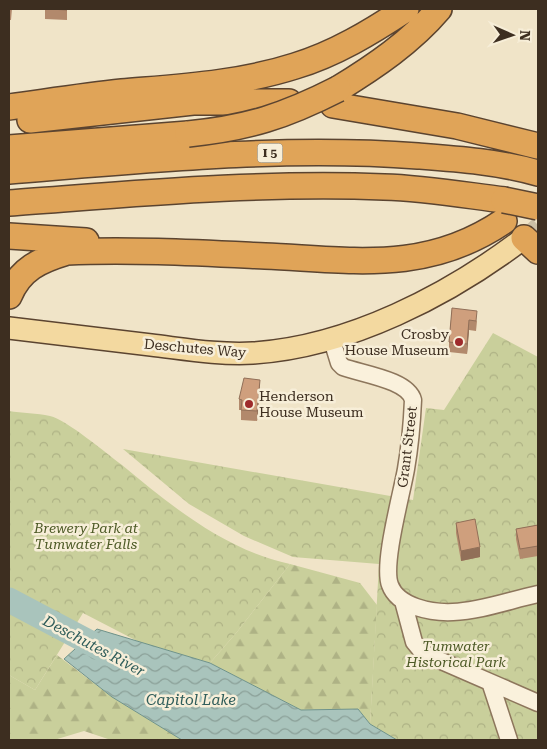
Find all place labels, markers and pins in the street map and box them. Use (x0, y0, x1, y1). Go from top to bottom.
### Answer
place label: Crosby House Museum (345, 326, 450, 358)
marker: Crosby House Museum (453, 336, 465, 348)
place label: Henderson House Museum (259, 388, 364, 420)
marker: Henderson House Museum (243, 398, 255, 410)

